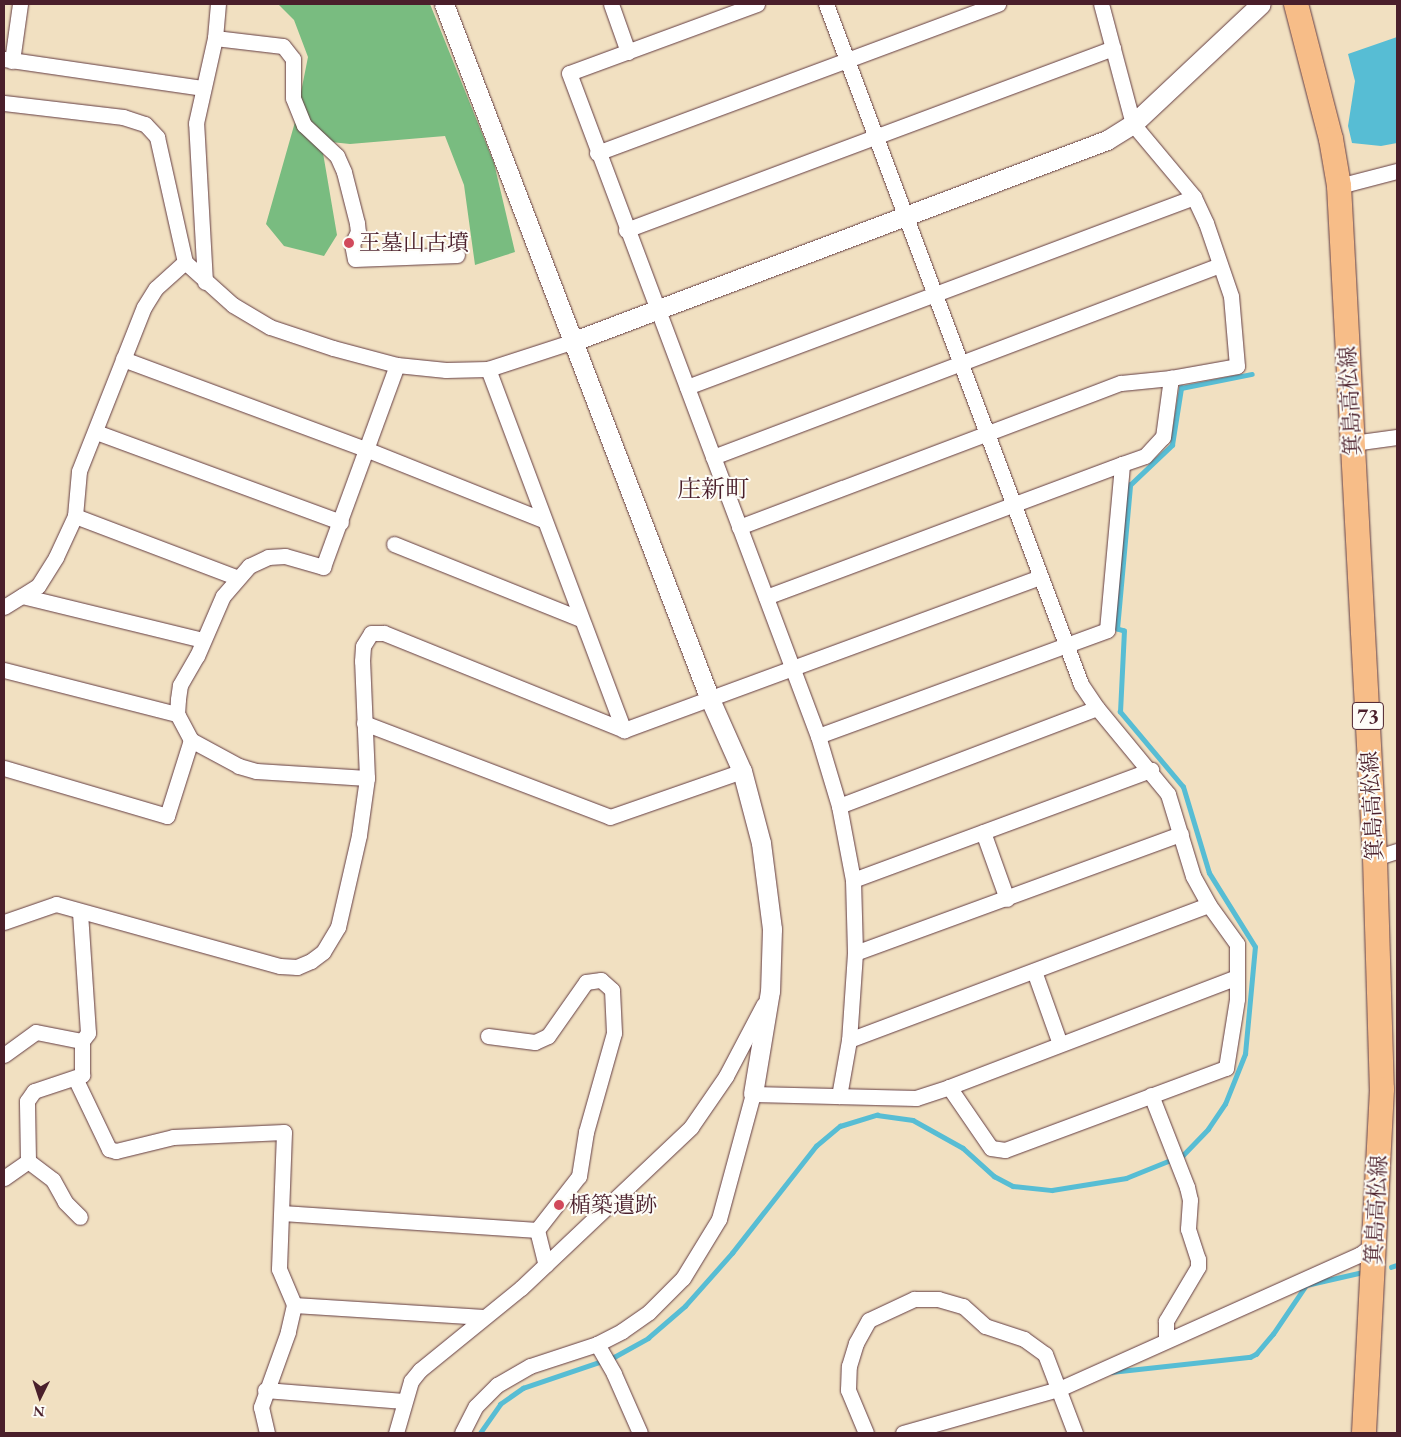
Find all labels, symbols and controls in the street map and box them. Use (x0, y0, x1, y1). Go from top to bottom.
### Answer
place label: 王墓山古墳 (359, 230, 469, 256)
marker: 王墓山古墳 (343, 237, 355, 249)
street label: 箕島高松線 (1334, 345, 1366, 457)
district label: 庄新町 (677, 475, 749, 503)
road number: 73 (1352, 698, 1384, 734)
street label: 箕島高松線 (1356, 750, 1388, 862)
street label: 箕島高松線 (1360, 1154, 1392, 1266)
place label: 楯築遺跡 (569, 1192, 657, 1218)
marker: 楯築遺跡 (553, 1199, 565, 1211)
north arrow (15, 1372, 65, 1422)
text: N (33, 1403, 45, 1421)

